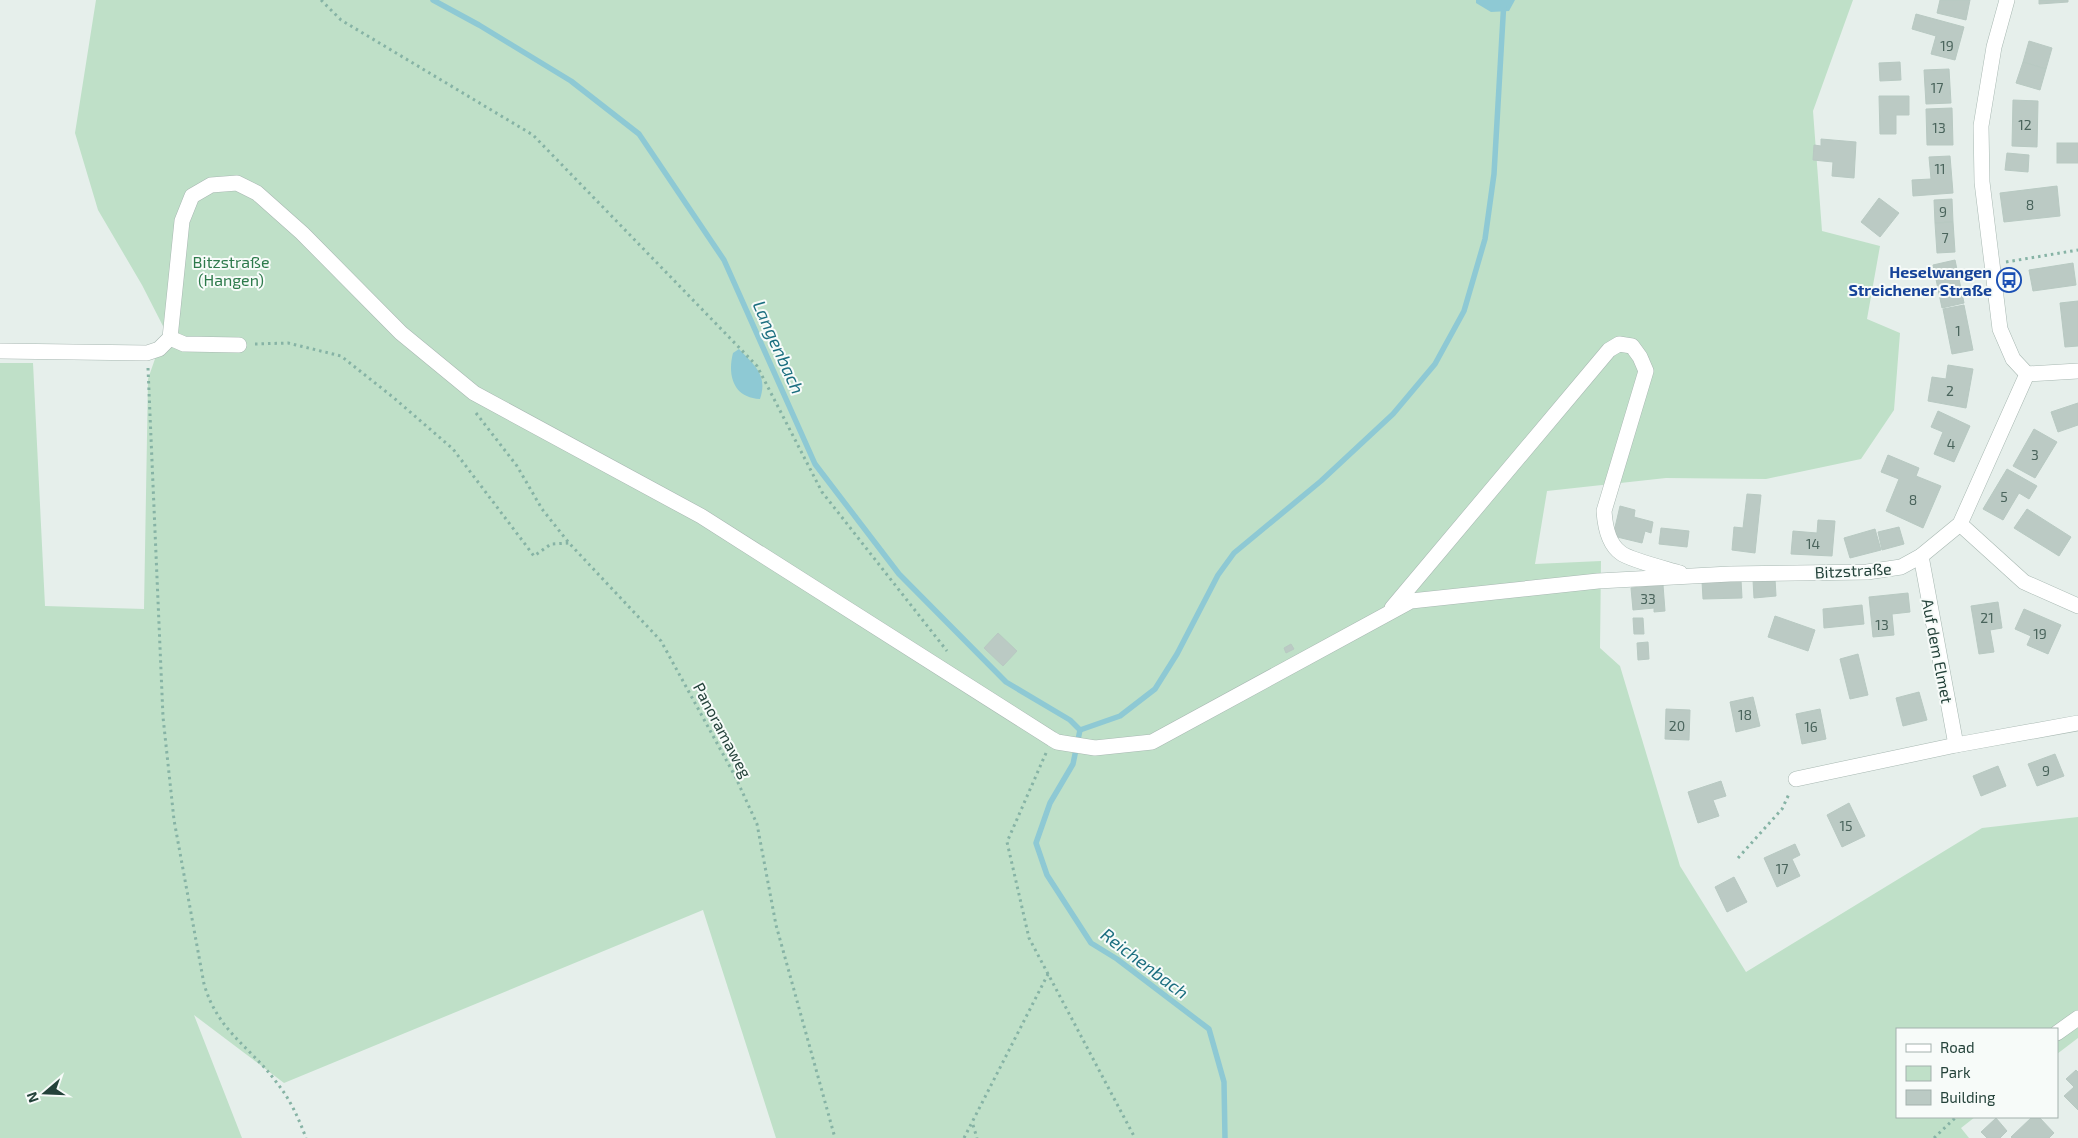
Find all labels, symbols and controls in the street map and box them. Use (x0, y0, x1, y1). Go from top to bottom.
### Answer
house number: 19 (1940, 37, 1954, 54)
house number: 17 (1931, 79, 1943, 96)
house number: 12 (2018, 116, 2032, 133)
house number: 13 (1932, 119, 1946, 136)
house number: 11 (1934, 160, 1946, 177)
house number: 8 (2026, 196, 2034, 213)
house number: 9 (1939, 203, 1947, 220)
house number: 7 (1941, 229, 1949, 246)
park label: Bitzstraße (Hangen) (193, 252, 269, 289)
place label: Heselwangen Streichener Straße (1848, 262, 1992, 299)
bus stop icon: Heselwangen Streichener Straße (1996, 267, 2022, 293)
water label: Langenbach (749, 297, 809, 397)
house number: 1 (1955, 322, 1961, 339)
house number: 2 (1946, 382, 1954, 399)
house number: 4 (1947, 435, 1955, 452)
house number: 3 (2031, 446, 2039, 463)
house number: 5 (2000, 488, 2008, 505)
house number: 8 (1909, 491, 1917, 508)
house number: 14 (1806, 535, 1820, 552)
street label: Bitzstraße (1814, 558, 1892, 582)
house number: 33 (1640, 590, 1656, 607)
street label: Auf dem Elmet (1919, 597, 1957, 705)
house number: 21 (1980, 609, 1994, 626)
house number: 13 (1875, 616, 1889, 633)
house number: 19 (2033, 625, 2047, 642)
street label: Panoramaweg (690, 679, 756, 781)
house number: 18 (1738, 706, 1752, 723)
house number: 20 (1669, 717, 1685, 734)
house number: 16 (1804, 718, 1818, 735)
house number: 9 (2042, 762, 2050, 779)
house number: 15 (1839, 817, 1853, 834)
house number: 17 (1776, 860, 1788, 877)
water label: Reichenbach (1097, 923, 1193, 1003)
legend (1896, 1028, 2058, 1118)
text: Road (1940, 1038, 1975, 1056)
text: Park (1940, 1063, 1971, 1081)
north arrow (20, 1068, 70, 1118)
text: Building (1940, 1088, 1996, 1106)
text: N (23, 1090, 42, 1105)

